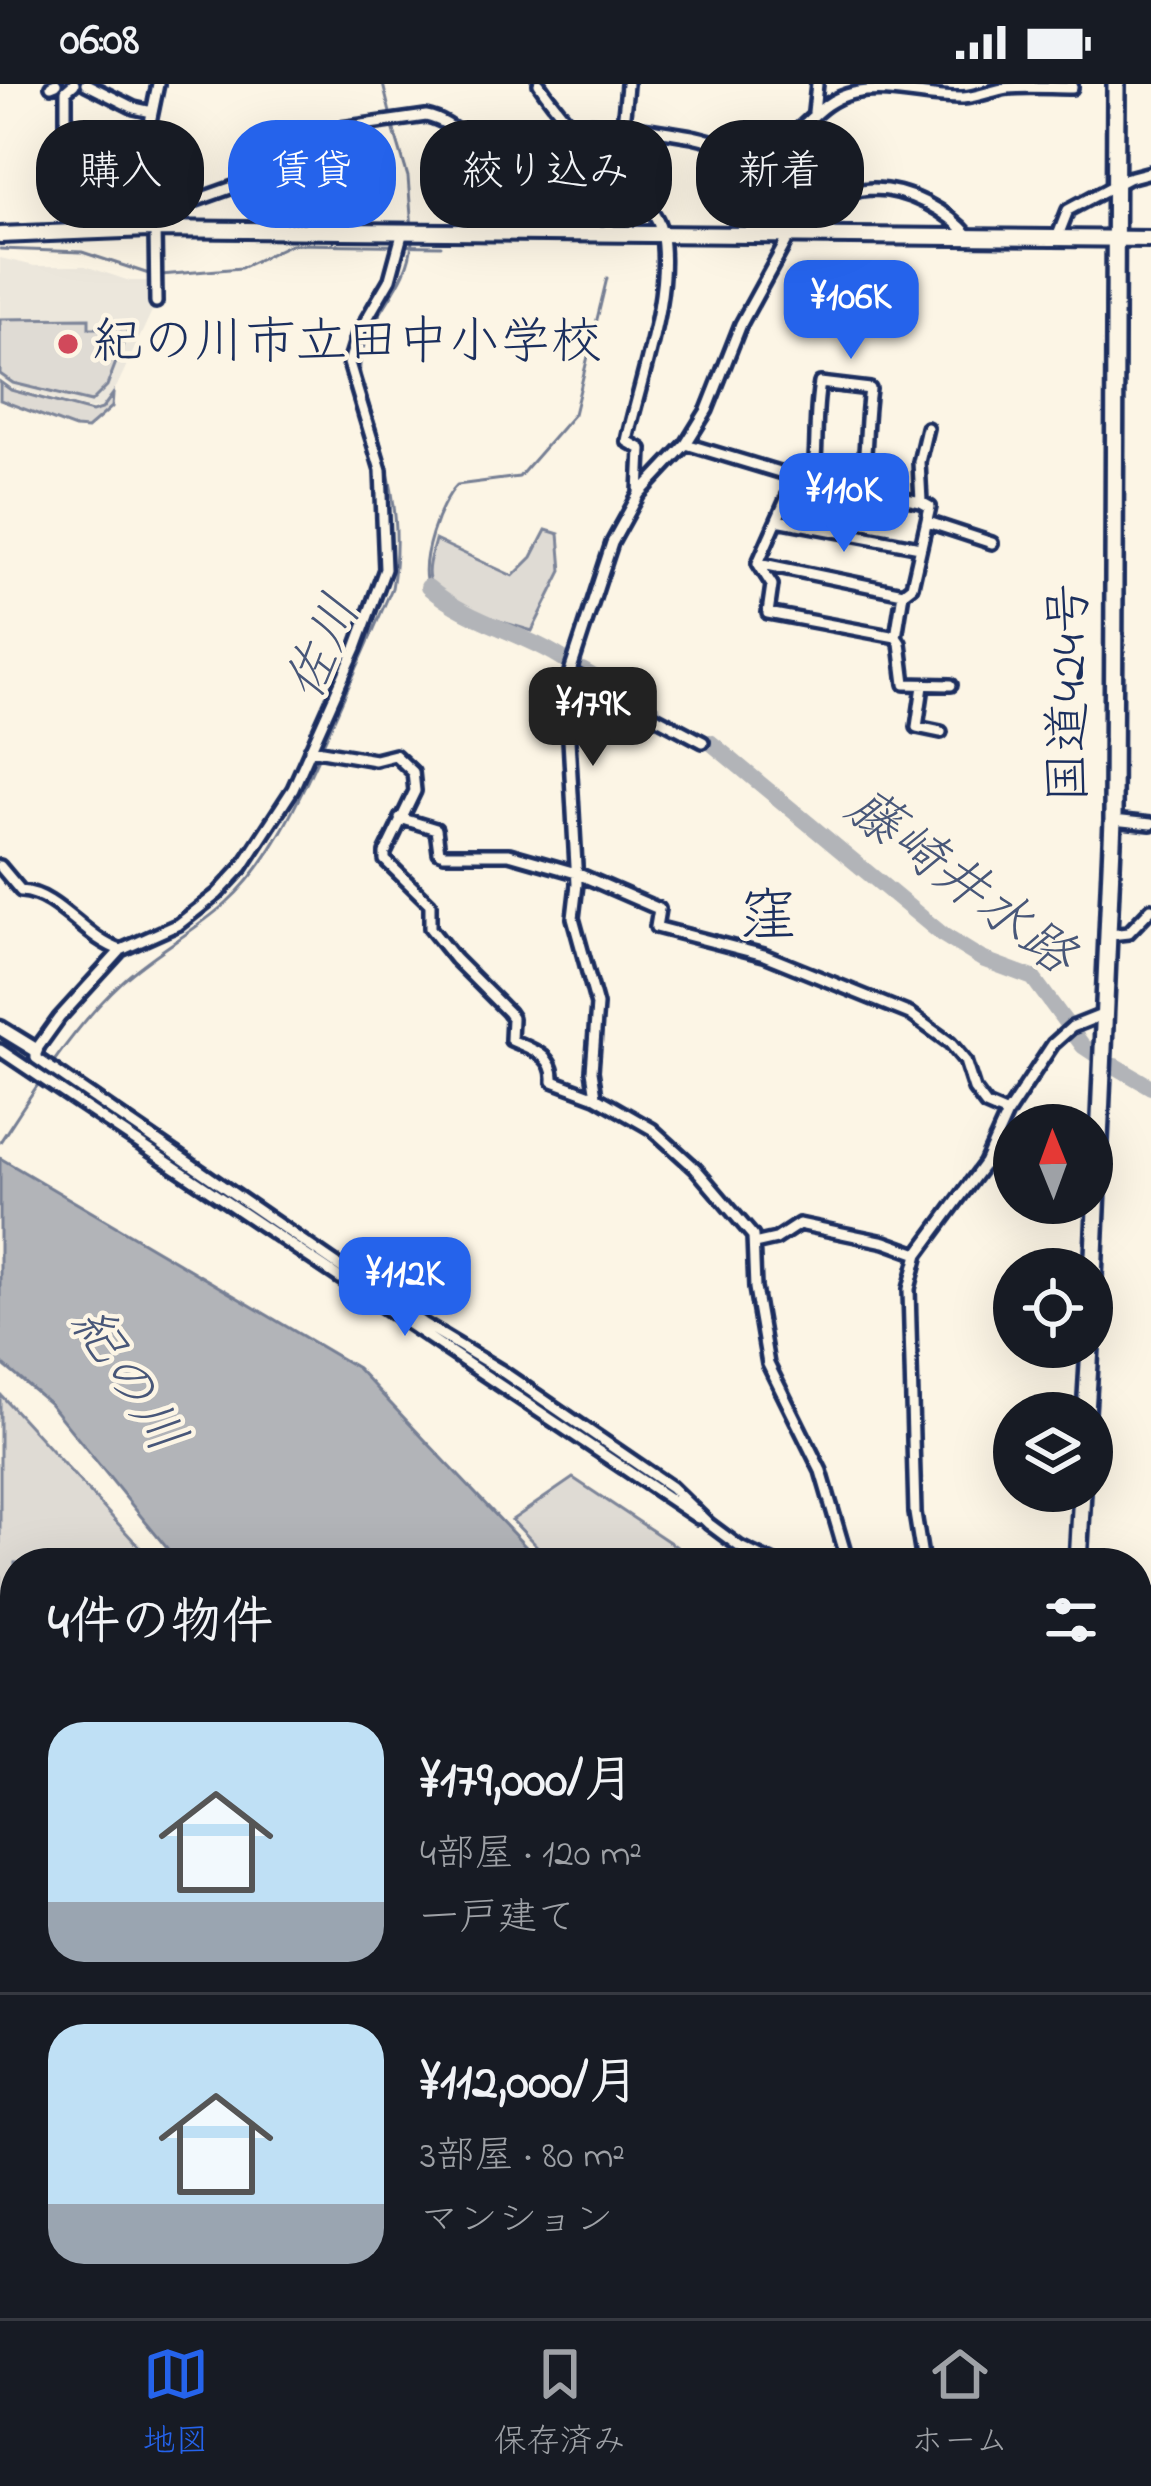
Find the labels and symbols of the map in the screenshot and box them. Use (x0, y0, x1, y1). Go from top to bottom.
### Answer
pin: ¥106K (767, 260, 935, 362)
place label: 紀の川市立田中小学校 (92, 307, 602, 382)
marker: 紀の川市立田中小学校 (55, 331, 81, 357)
pin: ¥110K (760, 453, 928, 555)
street label: 国道424号 (1034, 583, 1109, 803)
water label: 佐川 (268, 584, 384, 714)
pin: ¥179K (509, 667, 677, 769)
water label: 藤崎井水路 (828, 772, 1093, 998)
district label: 窪 (740, 879, 797, 962)
north arrow (993, 1104, 1113, 1224)
pin: ¥112K (321, 1237, 489, 1339)
water label: 紀の川 (48, 1292, 202, 1470)

